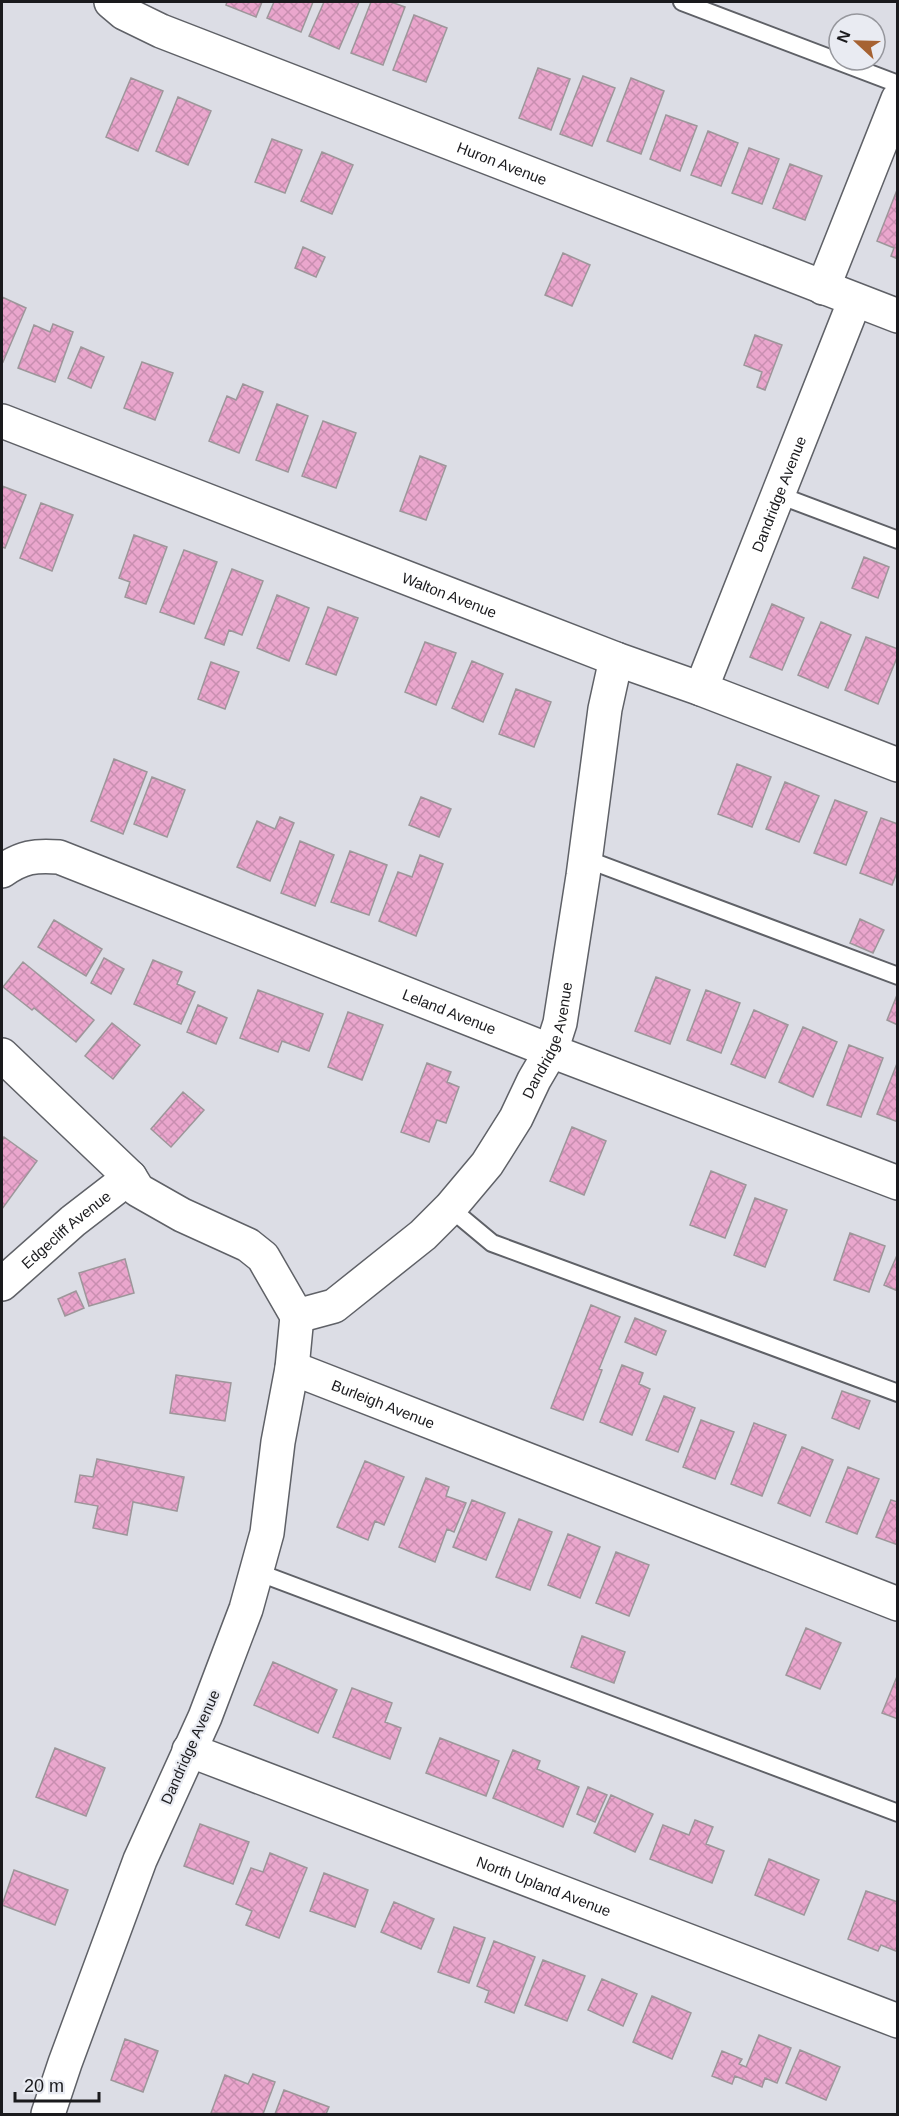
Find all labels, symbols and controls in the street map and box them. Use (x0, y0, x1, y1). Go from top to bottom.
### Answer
north arrow (827, 12, 887, 72)
text: N (834, 28, 854, 45)
street label: Huron Avenue (455, 138, 549, 188)
street label: Dandridge Avenue (748, 433, 809, 554)
street label: Walton Avenue (400, 568, 499, 620)
street label: Dandridge Avenue (518, 981, 575, 1101)
street label: Leland Avenue (400, 985, 499, 1037)
street label: Edgecliff Avenue (18, 1187, 114, 1272)
street label: Burleigh Avenue (329, 1376, 437, 1431)
street label: Dandridge Avenue (157, 1687, 223, 1807)
street label: North Upland Avenue (474, 1852, 613, 1919)
scale bar (15, 2065, 99, 2103)
text: 20 m (24, 2076, 64, 2096)

